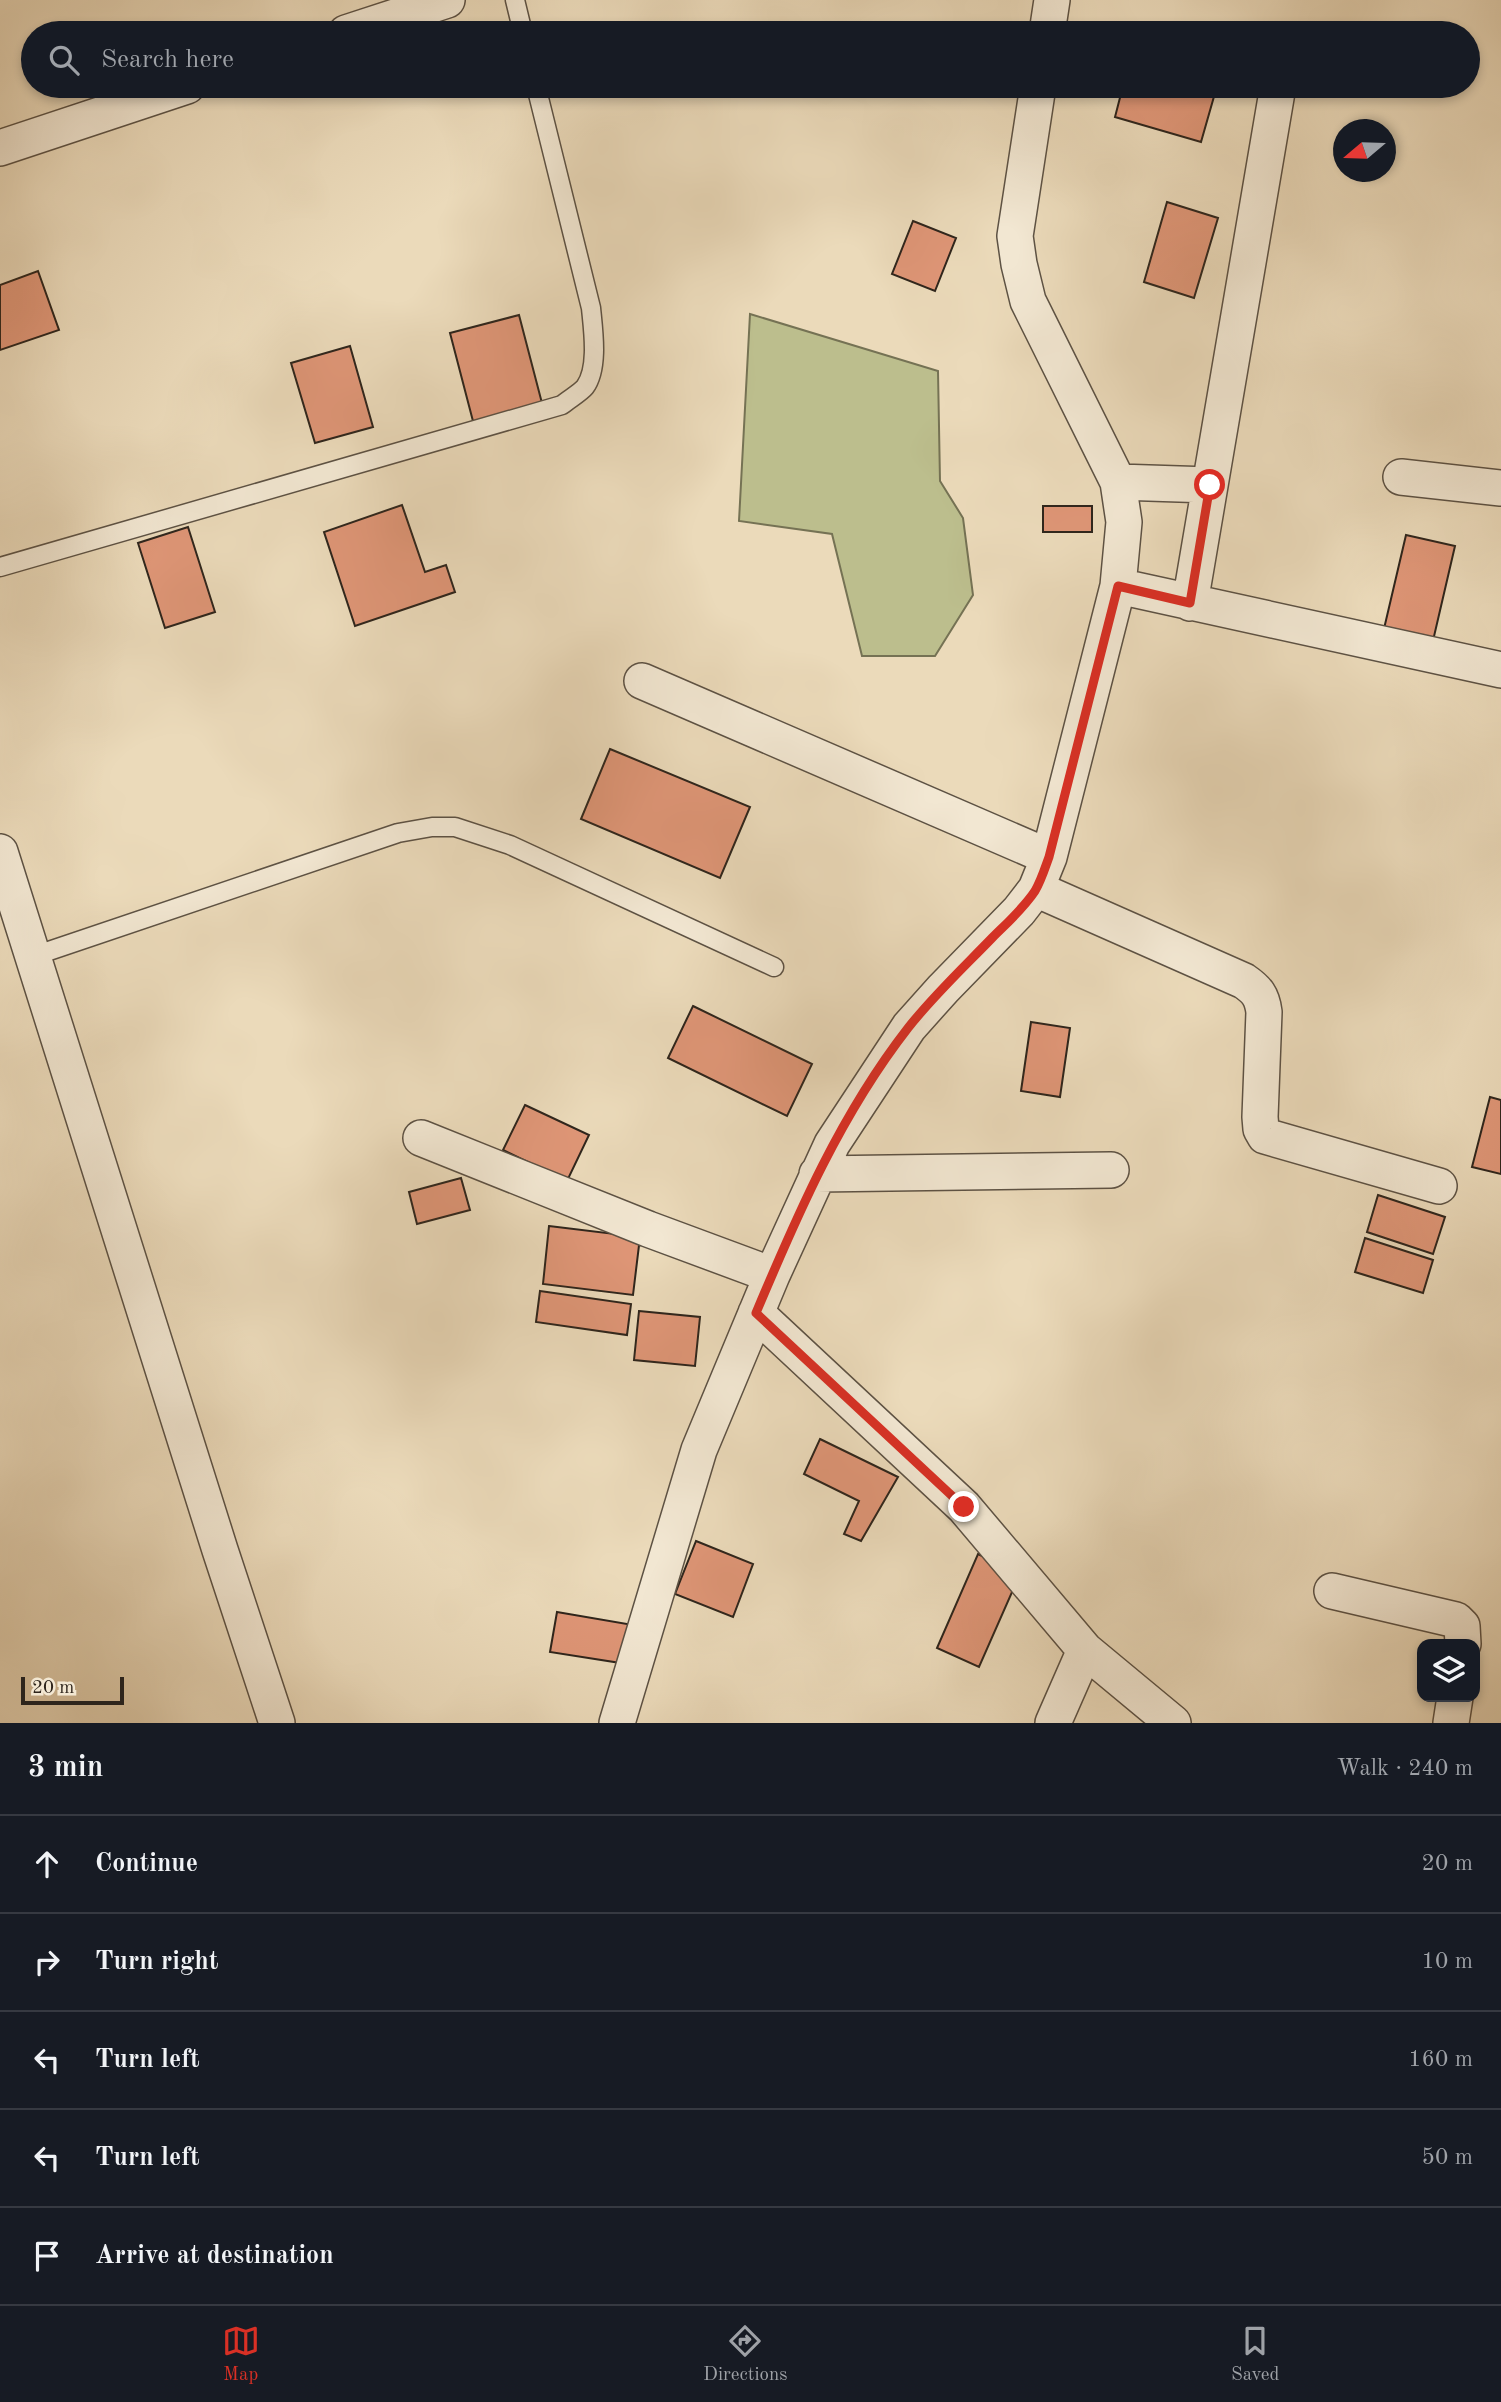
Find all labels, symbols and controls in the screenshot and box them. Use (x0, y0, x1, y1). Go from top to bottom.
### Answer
search box (21, 21, 1480, 98)
icon: search (45, 41, 83, 79)
text: Search here (101, 47, 234, 73)
north arrow (1333, 119, 1396, 182)
route start (1194, 469, 1225, 500)
route end (948, 1491, 979, 1522)
map controls (1417, 1639, 1480, 1702)
button: layers (1417, 1639, 1480, 1702)
scale bar (21, 1674, 124, 1706)
text: 20 m (32, 1679, 74, 1698)
text: 3 min (28, 1753, 103, 1783)
text: Walk · 240 m (1337, 1757, 1473, 1780)
icon: ahead (28, 1845, 66, 1883)
text: Continue (95, 1851, 198, 1877)
text: 20 m (1422, 1852, 1473, 1875)
icon: right (28, 1943, 66, 1981)
text: Turn right (95, 1949, 218, 1975)
text: 10 m (1422, 1950, 1473, 1973)
icon: left (28, 2041, 66, 2079)
text: Turn left (95, 2047, 200, 2073)
text: 160 m (1408, 2048, 1473, 2071)
icon: left (28, 2139, 66, 2177)
text: Turn left (95, 2145, 200, 2171)
text: 50 m (1422, 2146, 1473, 2169)
icon: arrive (28, 2237, 66, 2275)
text: Arrive at destination (95, 2243, 334, 2269)
tab: Map (222, 2322, 260, 2387)
tab: Directions (703, 2322, 788, 2387)
tab: Saved (1231, 2322, 1279, 2387)

